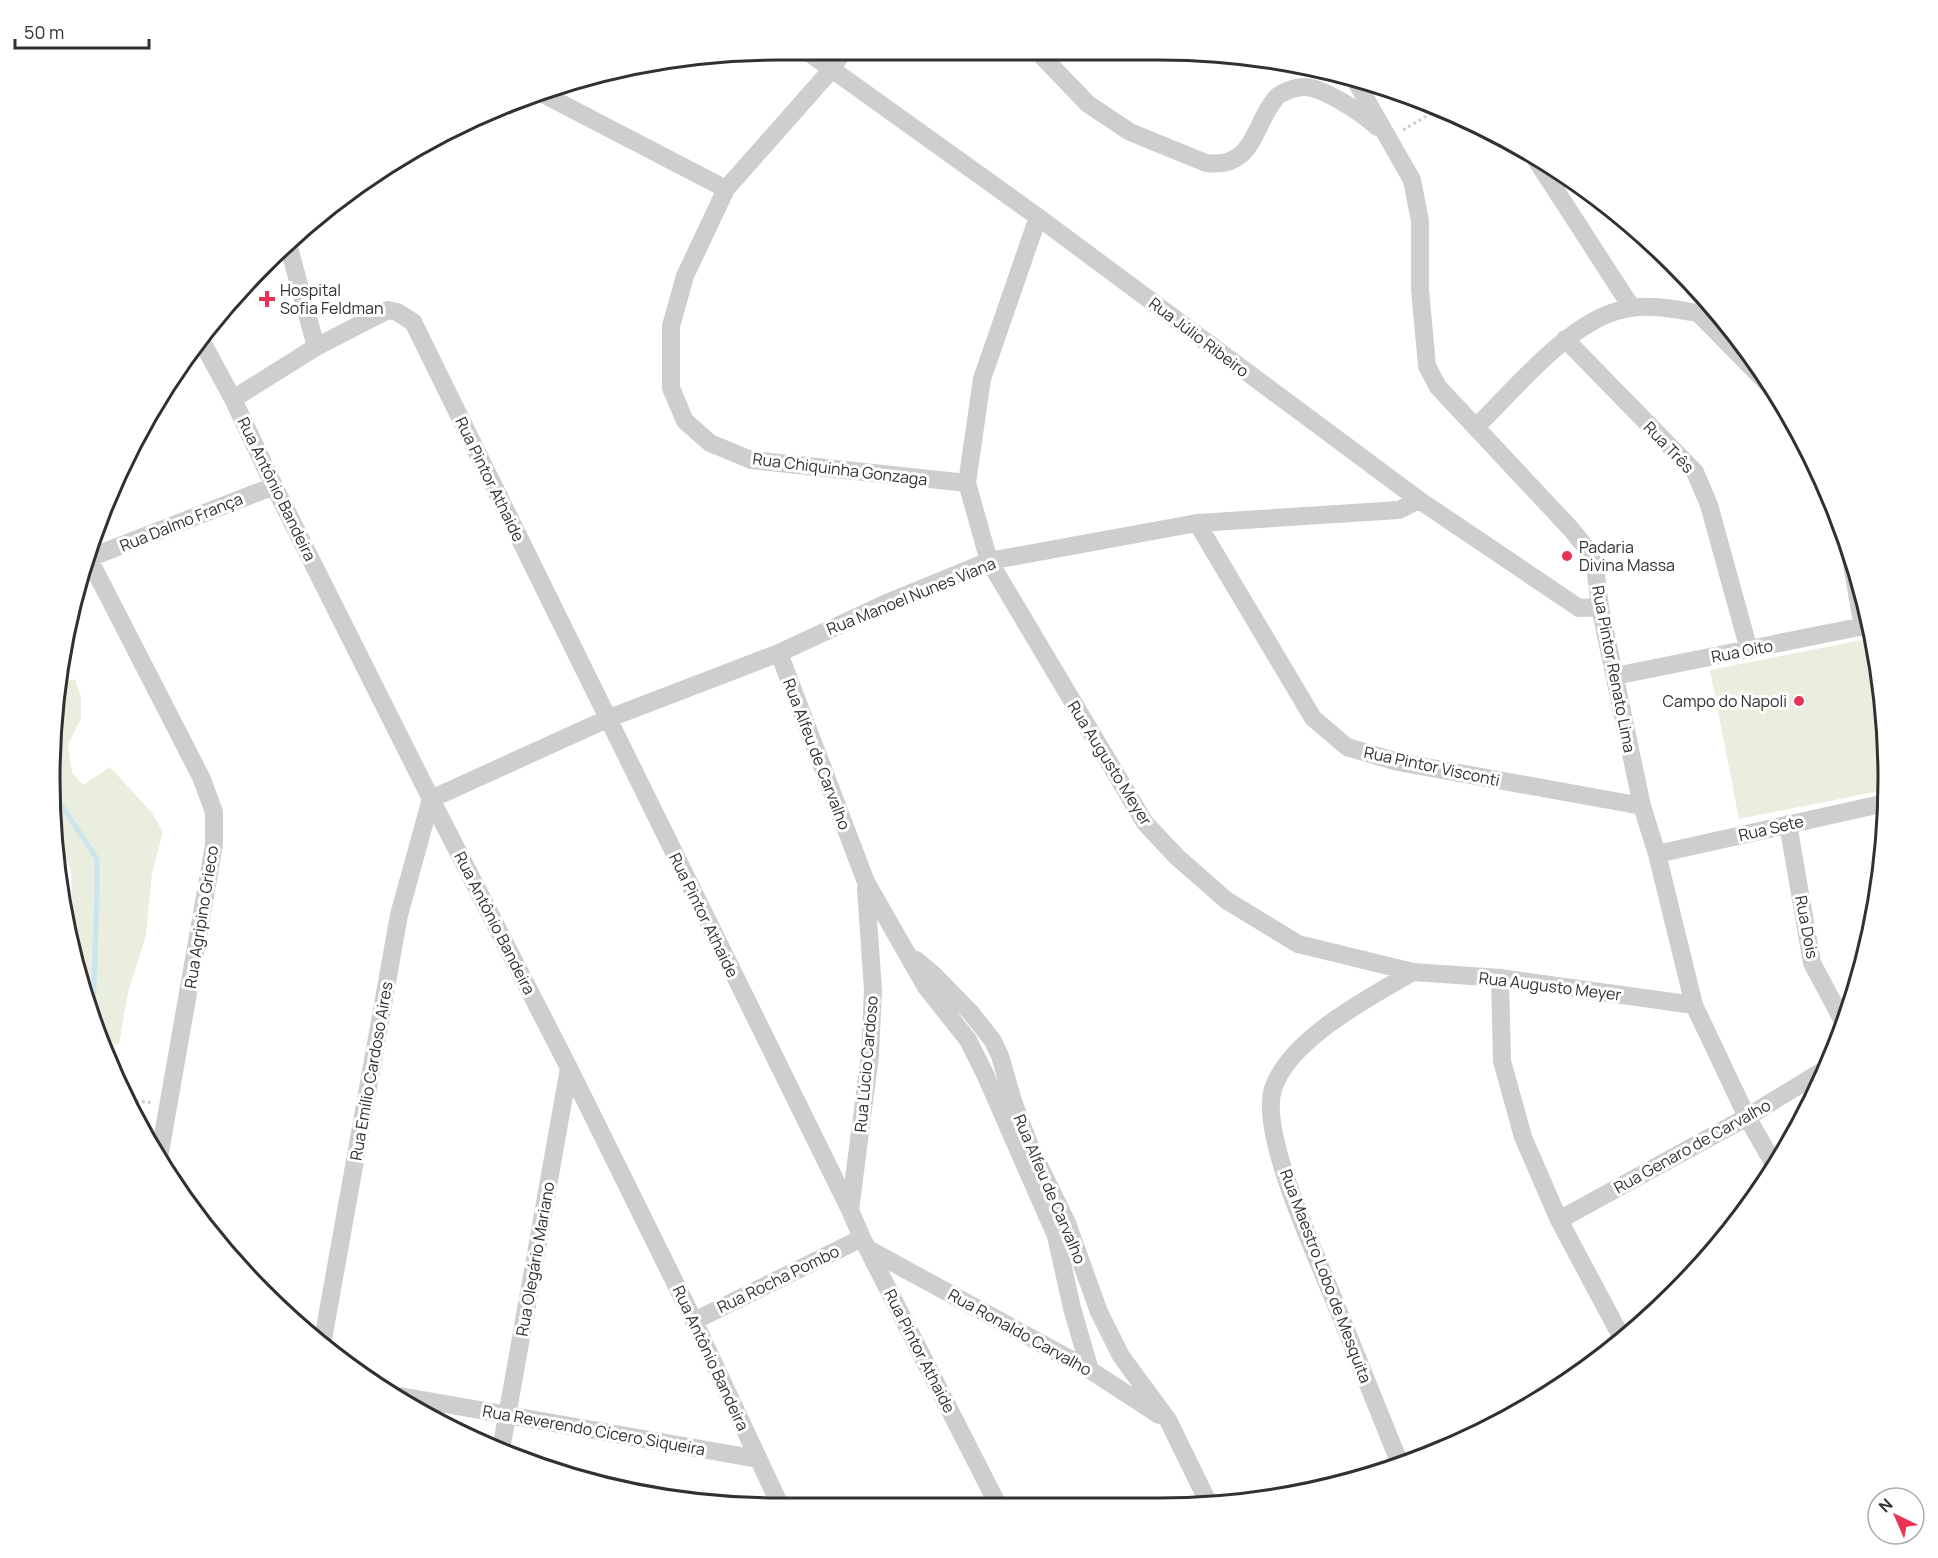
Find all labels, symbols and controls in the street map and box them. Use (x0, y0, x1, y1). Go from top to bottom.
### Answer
scale bar (15, 12, 148, 50)
text: 50 m (24, 20, 64, 44)
place label: Hospital Sofia Feldman (280, 279, 383, 319)
marker: Hospital Sofia Feldman (258, 290, 276, 308)
street label: Rua Júlio Ribeiro (1144, 292, 1254, 382)
street label: Rua Antônio Bandeira (233, 413, 321, 565)
street label: Rua Pintor Athaide (450, 413, 530, 545)
street label: Rua Três (1639, 416, 1699, 478)
street label: Rua Chiquinha Gonzaga (751, 447, 929, 491)
street label: Rua Dalmo França (116, 487, 246, 557)
place label: Padaria Divina Massa (1579, 536, 1675, 576)
marker: Padaria Divina Massa (1560, 549, 1574, 563)
street label: Rua Manoel Nunes Viana (823, 552, 999, 640)
street label: Rua Pintor Renato Lima (1587, 584, 1641, 754)
street label: Rua Oito (1709, 634, 1775, 668)
street label: Rua Alfeu de Carvalho (778, 675, 856, 833)
place label: Campo do Napoli (1663, 690, 1787, 712)
marker: Campo do Napoli (1792, 694, 1806, 708)
street label: Rua Augusto Meyer (1063, 696, 1157, 830)
street label: Rua Pintor Visconti (1362, 741, 1502, 791)
street label: Rua Sete (1736, 810, 1806, 846)
street label: Rua Agripino Grieco (179, 844, 223, 990)
street label: Rua Antônio Bandeira (449, 848, 541, 998)
street label: Rua Pintor Athaide (664, 849, 744, 981)
street label: Rua Dois (1790, 893, 1824, 961)
street label: Rua Augusto Meyer (1478, 966, 1623, 1006)
street label: Rua Emílio Cardoso Aires (344, 980, 398, 1162)
street label: Rua Lúcio Cardoso (849, 995, 883, 1133)
street label: Rua Genaro de Carvalho (1610, 1094, 1774, 1198)
street label: Rua Alfeu de Carvalho (1009, 1111, 1091, 1267)
street label: Rua Maestro Lobo de Mesquita (1275, 1166, 1377, 1386)
street label: Rua Olegário Mariano (511, 1180, 559, 1338)
street label: Rua Rocha Pombo (713, 1240, 843, 1318)
street label: Rua Antônio Bandeira (668, 1282, 754, 1434)
street label: Rua Ronaldo Carvalho (944, 1283, 1096, 1381)
street label: Rua Pintor Athaide (879, 1285, 961, 1417)
street label: Rua Reverendo Cícero Siqueira (481, 1400, 707, 1460)
north arrow (1866, 1486, 1926, 1546)
text: N (1874, 1493, 1897, 1517)

